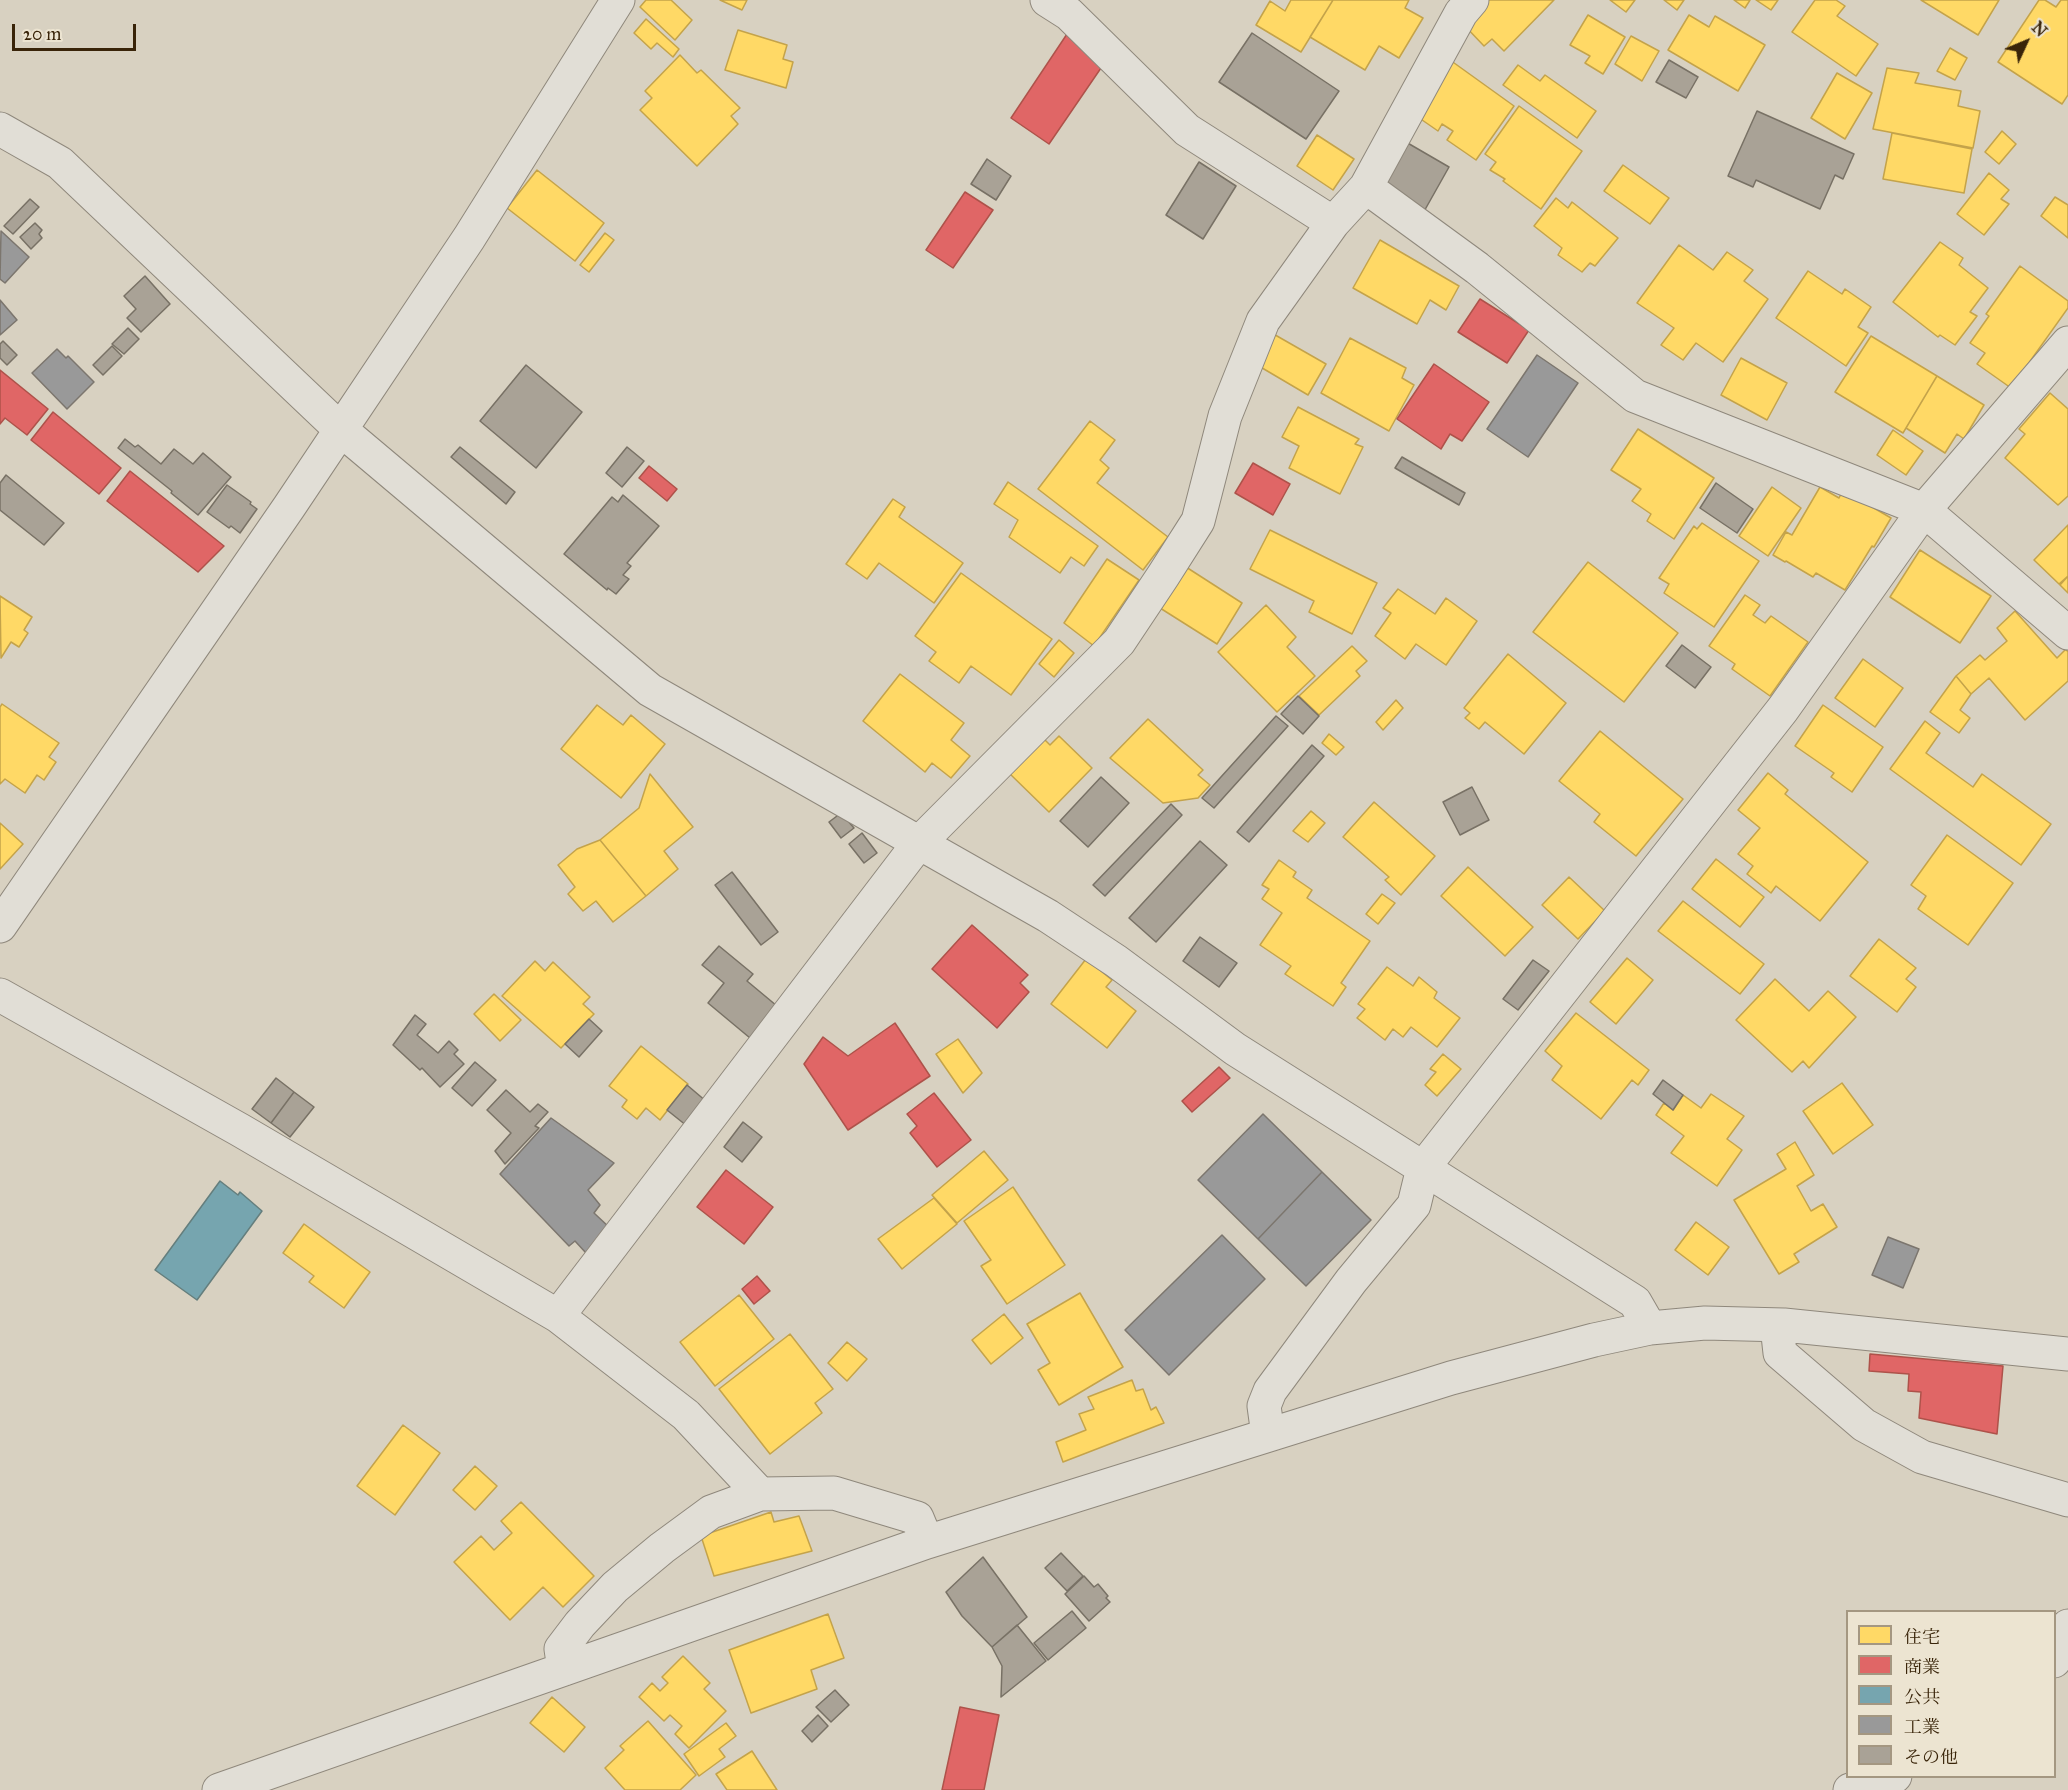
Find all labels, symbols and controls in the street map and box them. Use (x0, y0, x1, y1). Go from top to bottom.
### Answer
scale bar (15, 12, 140, 50)
north arrow (1996, 12, 2056, 72)
text: N (2028, 18, 2051, 41)
text: 20 m (23, 23, 61, 45)
legend (1846, 1610, 2056, 1778)
text: 住宅 (1904, 1626, 1940, 1648)
text: 商業 (1904, 1656, 1940, 1678)
text: 公共 (1904, 1686, 1940, 1708)
text: 工業 (1904, 1716, 1940, 1738)
text: その他 (1904, 1746, 1958, 1768)

